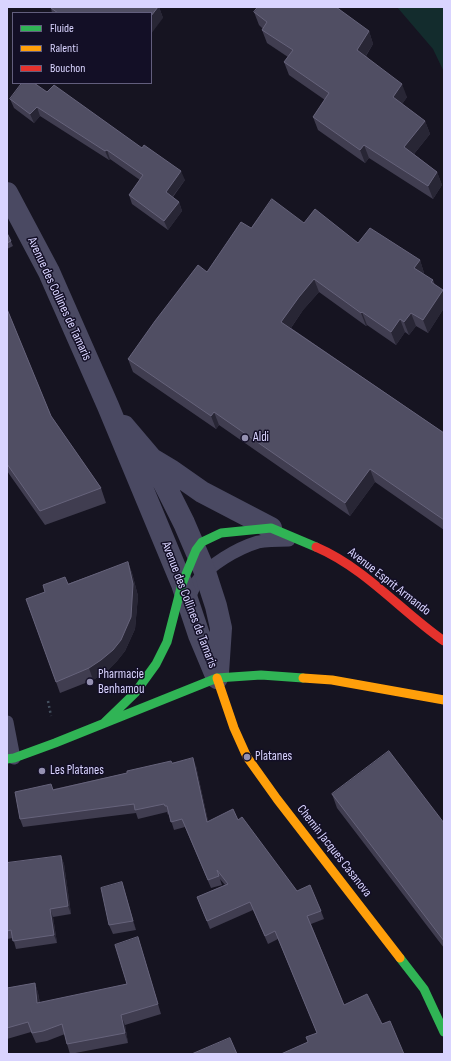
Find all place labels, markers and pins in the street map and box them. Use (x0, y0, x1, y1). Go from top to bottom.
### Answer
place label: Aldi (253, 430, 269, 446)
marker: Aldi (240, 433, 250, 443)
place label: Pharmacie Benhamou (98, 667, 144, 698)
marker: Pharmacie Benhamou (85, 677, 95, 687)
place label: Platanes (255, 749, 292, 765)
marker: Platanes (242, 752, 252, 762)
place label: Les Platanes (50, 763, 104, 779)
marker: Les Platanes (37, 766, 47, 776)

